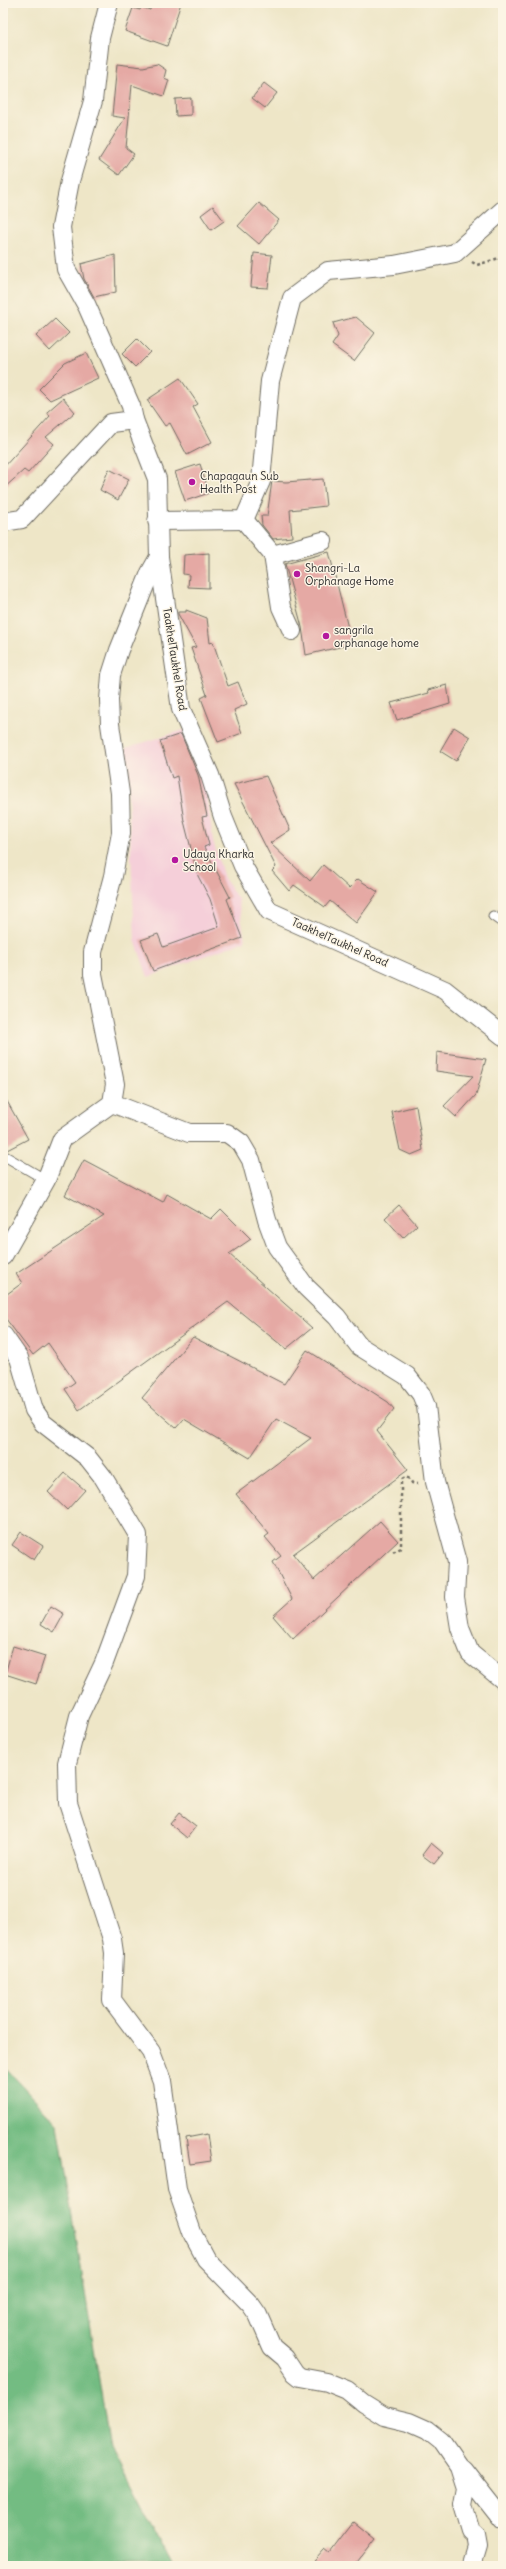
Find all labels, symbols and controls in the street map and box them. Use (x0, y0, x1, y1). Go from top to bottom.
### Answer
place label: Chapagaun Sub Health Post (200, 469, 279, 496)
marker: Chapagaun Sub Health Post (187, 477, 197, 487)
place label: Shangri-La Orphanage Home (305, 561, 394, 588)
marker: Shangri-La Orphanage Home (292, 569, 302, 579)
street label: TaakhelTaukhel Road (160, 606, 190, 712)
place label: sangrila orphanage home (334, 623, 419, 650)
marker: sangrila orphanage home (321, 631, 331, 641)
place label: Udaya Kharka School (183, 847, 254, 874)
marker: Udaya Kharka School (170, 855, 180, 865)
street label: TaakhelTaukhel Road (289, 914, 391, 970)

